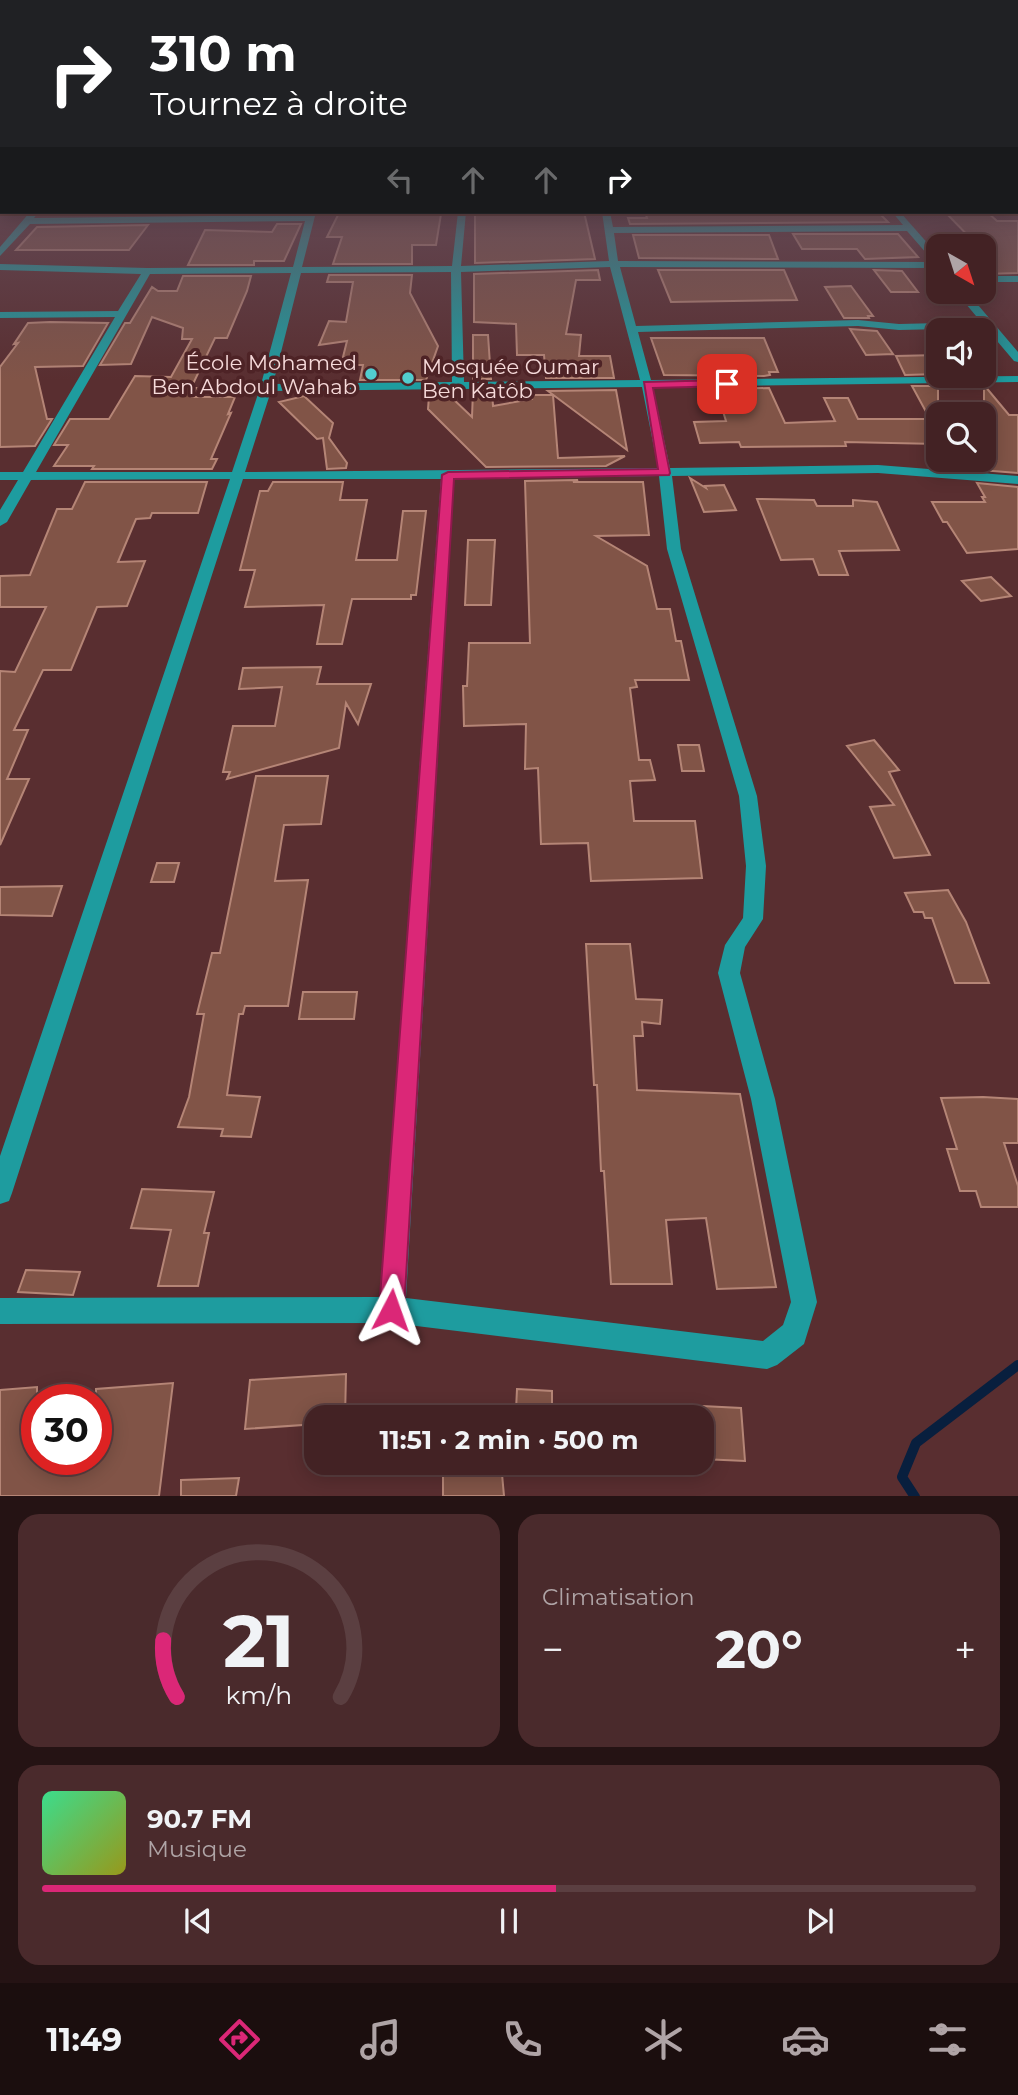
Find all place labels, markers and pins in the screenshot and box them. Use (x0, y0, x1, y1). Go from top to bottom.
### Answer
place label: École Mohamed Ben Abdoul Wahab (151, 350, 357, 399)
place label: Mosquée Oumar Ben Katôb (422, 354, 600, 403)
pin (697, 354, 757, 414)
marker: École Mohamed Ben Abdoul Wahab (363, 366, 379, 382)
marker: Mosquée Oumar Ben Katôb (400, 370, 416, 386)

